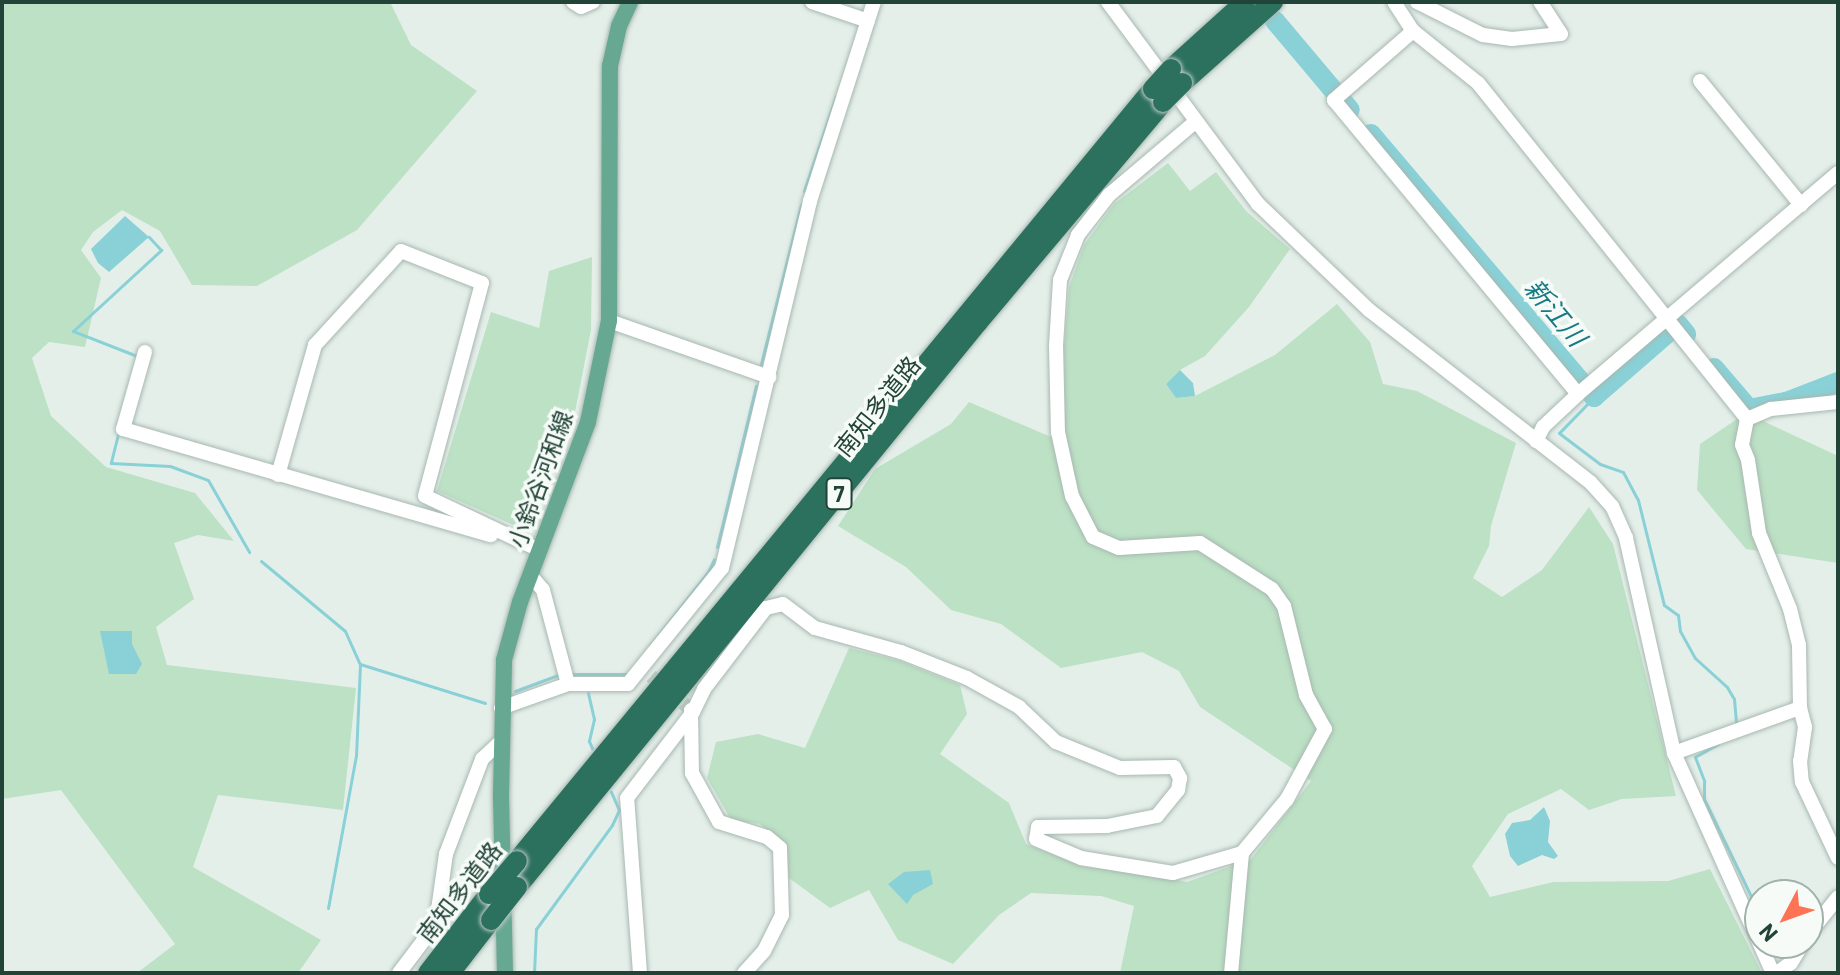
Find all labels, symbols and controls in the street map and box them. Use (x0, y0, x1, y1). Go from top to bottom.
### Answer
water label: 新江川 (1519, 272, 1593, 352)
street label: 南知多道路 (828, 350, 926, 462)
street label: 小鈴谷河和線 (502, 406, 578, 552)
road number: 7 (825, 476, 853, 512)
street label: 南知多道路 (411, 836, 507, 948)
north arrow (1744, 879, 1824, 959)
text: N (1753, 919, 1782, 947)

